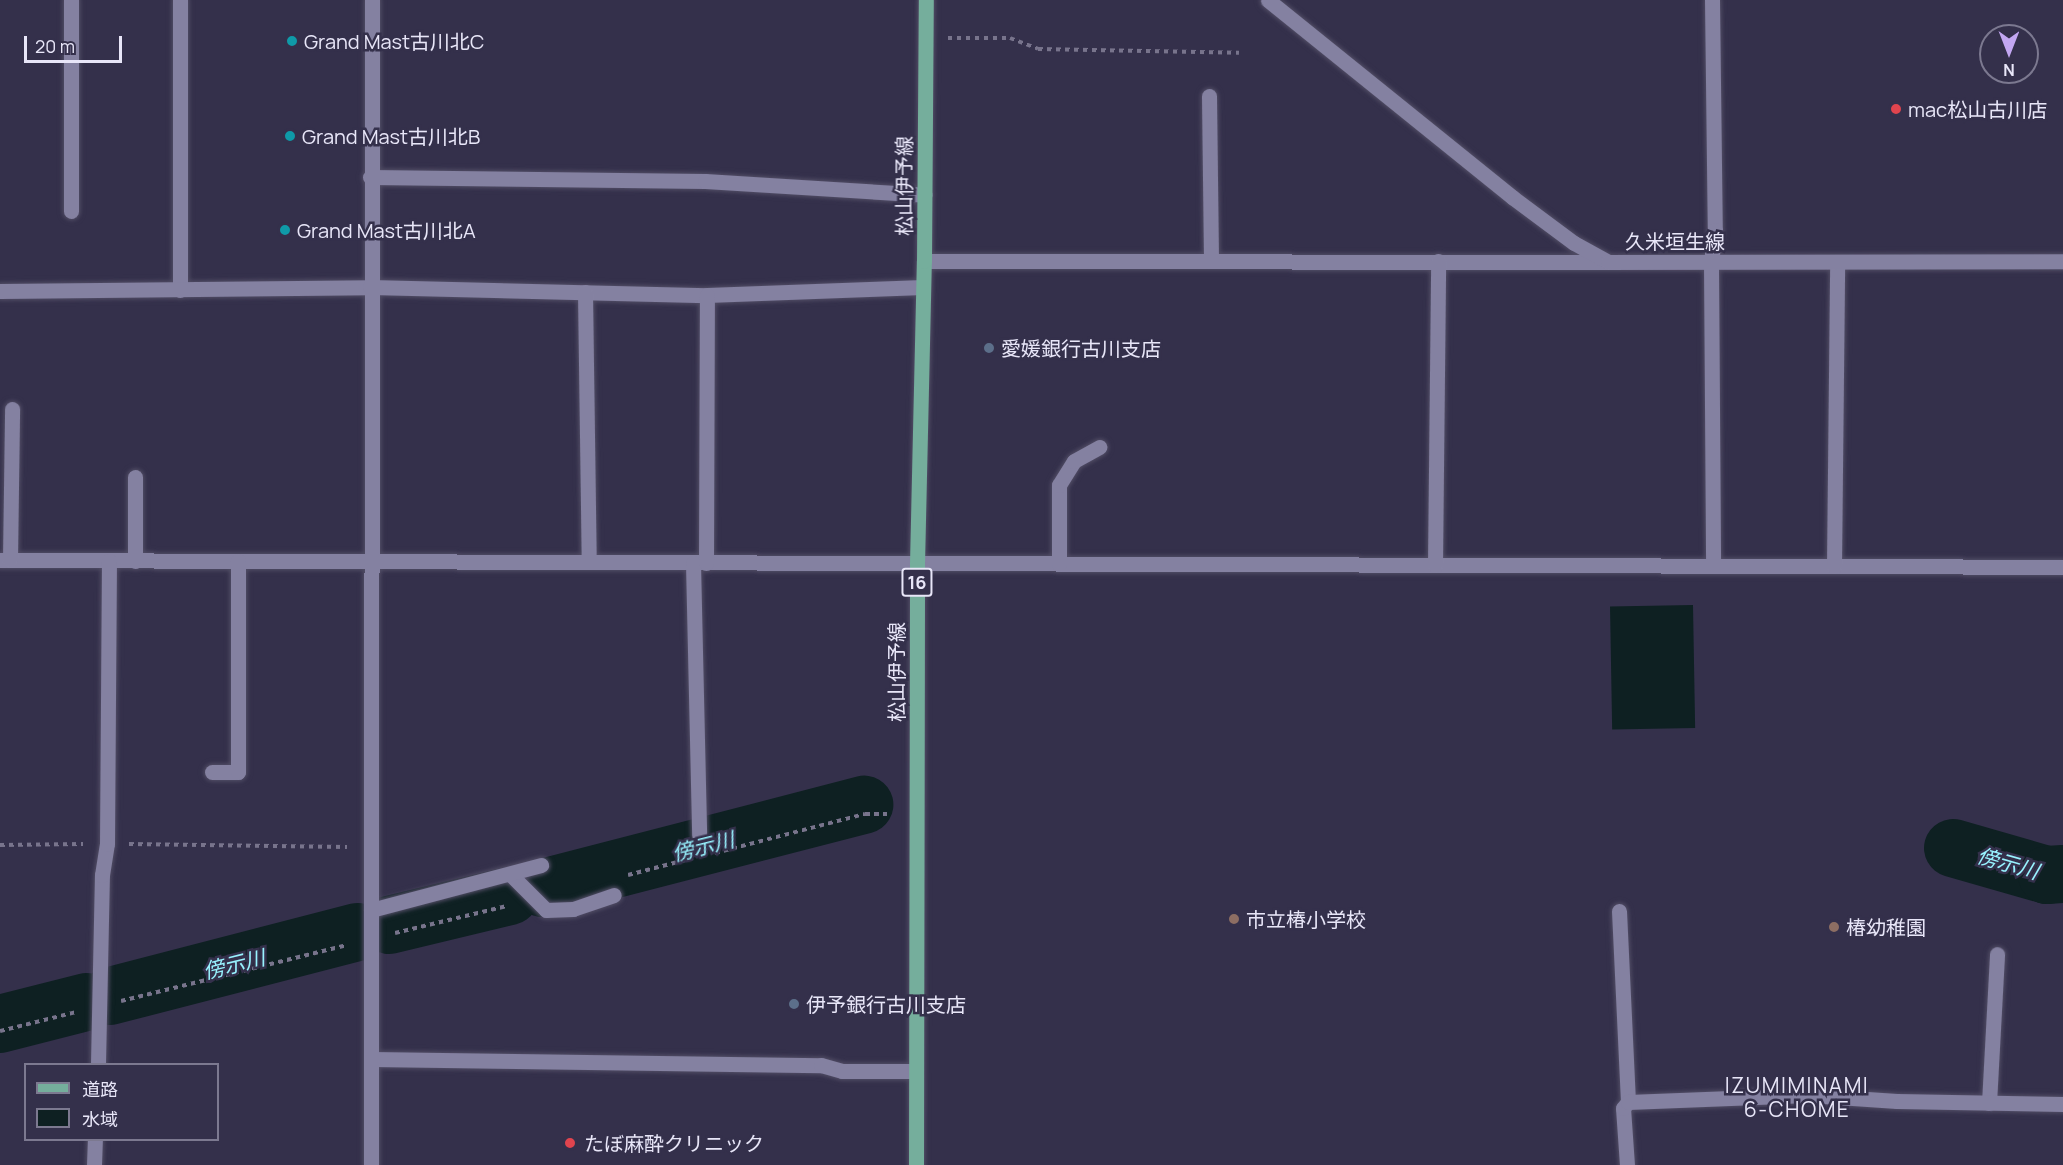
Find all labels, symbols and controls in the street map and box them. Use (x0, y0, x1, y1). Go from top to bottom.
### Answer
scale bar (27, 24, 124, 62)
north arrow (1979, 24, 2039, 84)
place label: Grand Mast古川北C (304, 29, 484, 53)
text: 20 m (35, 34, 75, 58)
marker: Grand Mast古川北C (285, 34, 299, 48)
text: N (2003, 59, 2015, 81)
place label: mac松山古川店 (1908, 97, 2047, 121)
marker: mac松山古川店 (1889, 102, 1903, 116)
place label: Grand Mast古川北B (302, 124, 480, 148)
marker: Grand Mast古川北B (283, 129, 297, 143)
street label: 松山伊予線 (892, 136, 916, 236)
place label: Grand Mast古川北A (297, 218, 476, 242)
marker: Grand Mast古川北A (278, 223, 292, 237)
street label: 久米垣生線 (1625, 229, 1725, 253)
place label: 愛媛銀行古川支店 (1001, 336, 1161, 360)
marker: 愛媛銀行古川支店 (982, 341, 996, 355)
road number: 16 (900, 567, 934, 597)
street label: 松山伊予線 (884, 622, 908, 722)
water label: 傍示川 (669, 826, 737, 866)
water label: 傍示川 (1974, 842, 2042, 884)
place label: 市立椿小学校 (1246, 907, 1366, 931)
marker: 市立椿小学校 (1227, 912, 1241, 926)
place label: 椿幼稚園 (1846, 915, 1926, 939)
marker: 椿幼稚園 (1827, 920, 1841, 934)
water label: 傍示川 (200, 944, 268, 984)
place label: 伊予銀行古川支店 (806, 992, 966, 1016)
marker: 伊予銀行古川支店 (787, 997, 801, 1011)
legend (24, 1063, 219, 1141)
district label: IZUMIMINAMI 6-CHOME (1725, 1072, 1869, 1122)
text: 道路 (82, 1077, 118, 1101)
text: 水域 (82, 1107, 118, 1131)
place label: たぼ麻酔クリニック (584, 1131, 764, 1155)
marker: たぼ麻酔クリニック (561, 1134, 579, 1152)

